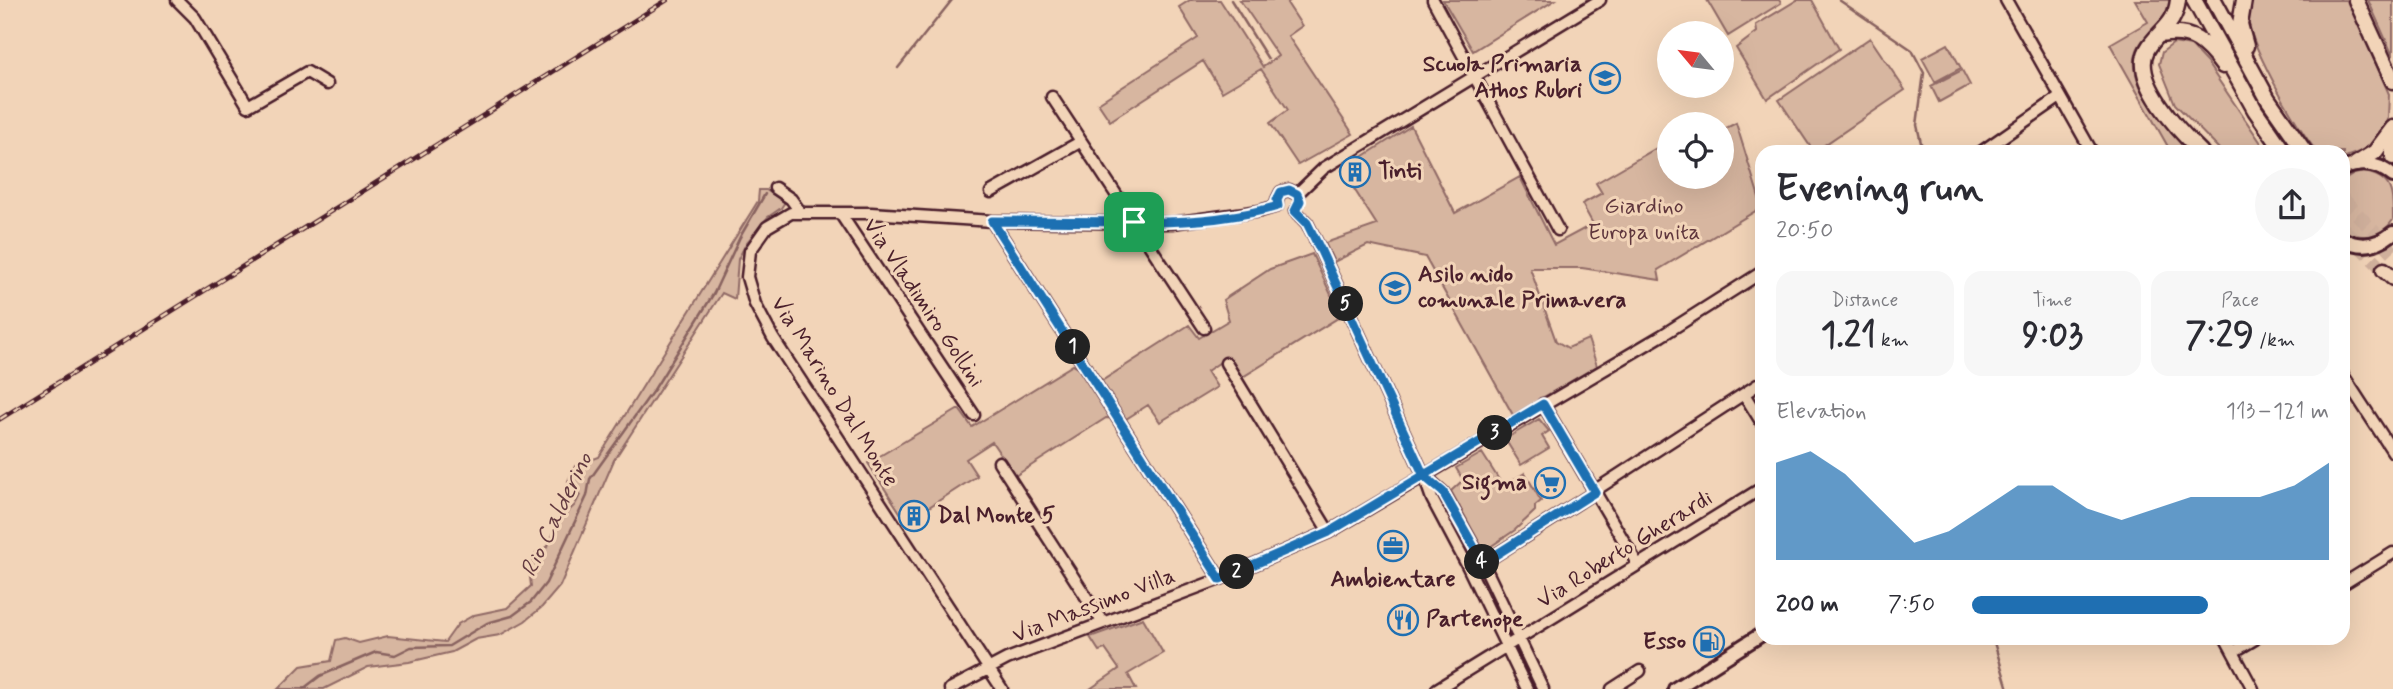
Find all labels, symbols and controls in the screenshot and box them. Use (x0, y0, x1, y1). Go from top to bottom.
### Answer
north arrow (1657, 21, 1734, 98)
map controls (1657, 21, 1734, 189)
place label: Scuola Primaria Athos Rubri (1423, 50, 1582, 106)
school or university icon: Scuola Primaria Athos Rubri (1588, 61, 1622, 95)
button: locate (1657, 112, 1734, 189)
building icon: Tinti (1338, 155, 1372, 189)
place label: Tinti (1378, 157, 1422, 187)
text: Evening run (1776, 165, 1983, 214)
button: share (2255, 168, 2329, 242)
pin (1104, 192, 1164, 252)
park label: Giardino Europa unita (1588, 192, 1700, 248)
icon: arrive (1115, 203, 1153, 241)
street label: Via Vladimiro Gollini (855, 212, 991, 394)
text: 20:50 (1776, 216, 1834, 246)
place label: Asilo nido comunale Primavera (1418, 260, 1627, 316)
school or university icon: Asilo nido comunale Primavera (1378, 271, 1412, 305)
pin: 5 (1328, 286, 1364, 322)
text: Distance (1831, 288, 1898, 313)
text: Time (2033, 288, 2072, 313)
text: Pace (2221, 288, 2259, 313)
street label: Via Marino Dal Monte (763, 291, 905, 493)
text: 5 (1340, 291, 1351, 316)
text: 1.21 (1821, 313, 1876, 359)
text: 9:03 (2022, 313, 2083, 359)
text: 7:29 (2185, 313, 2254, 359)
text: km (1876, 328, 1909, 353)
text: /km (2254, 328, 2295, 353)
pin: 1 (1056, 330, 1090, 364)
text: 1 (1068, 334, 1077, 359)
text: Elevation (1776, 397, 1867, 427)
text: 113–121 m (2226, 397, 2329, 427)
pin: 3 (1478, 416, 1512, 450)
text: 3 (1490, 420, 1499, 445)
water label: Rio Calderino (514, 447, 601, 582)
supermarket icon: Sigma (1533, 466, 1567, 500)
place label: Sigma (1462, 468, 1527, 501)
street label: Via Roberto Gherardi (1531, 484, 1719, 616)
building icon: Dal Monte 5 (897, 499, 931, 533)
place label: Dal Monte 5 (937, 501, 1055, 531)
office icon: Ambientare (1376, 529, 1410, 563)
pin: 4 (1464, 544, 1500, 580)
text: 4 (1476, 549, 1487, 574)
pin: 2 (1220, 554, 1254, 590)
text: 2 (1232, 559, 1241, 584)
street label: Via Massimo Villa (1008, 561, 1180, 651)
place label: Ambientare (1330, 565, 1456, 595)
text: 200 m (1776, 590, 1839, 620)
text: 7:50 (1888, 590, 1935, 620)
restaurant icon: Partenope (1386, 603, 1420, 637)
place label: Partenope (1426, 605, 1524, 635)
fuel station icon: Esso (1692, 625, 1726, 659)
place label: Esso (1643, 627, 1686, 657)

